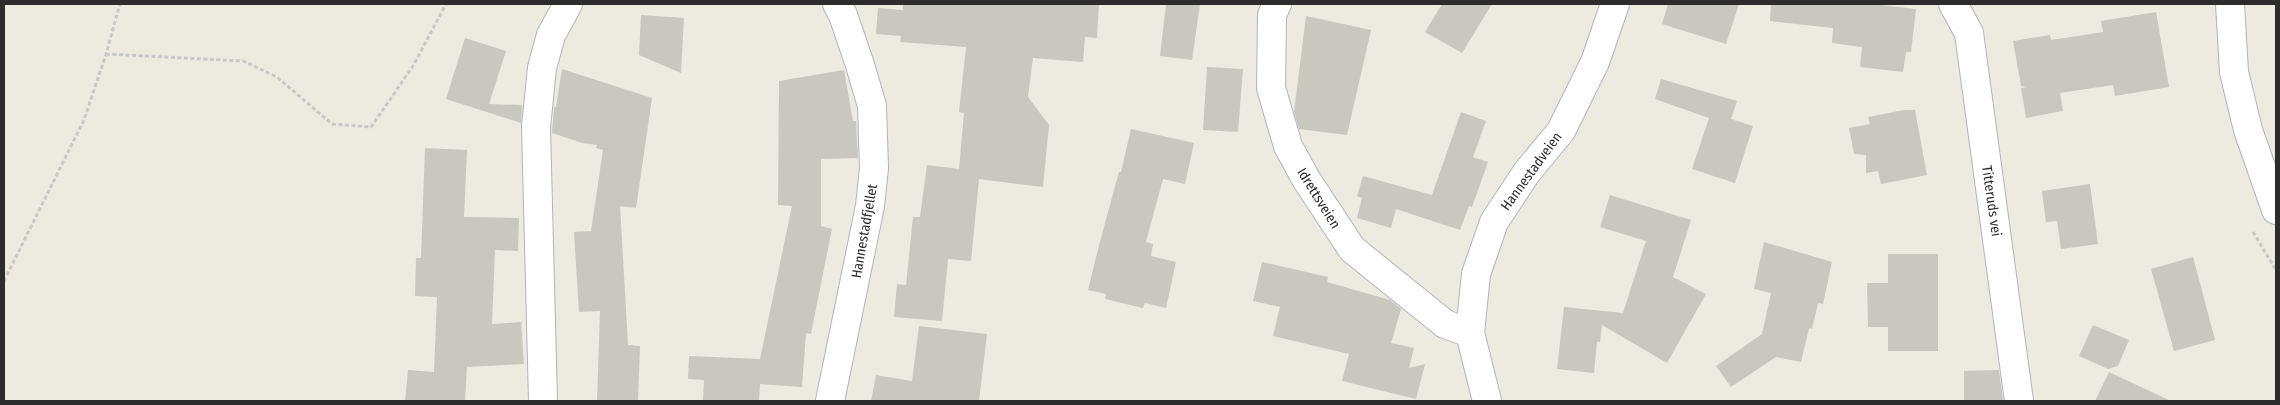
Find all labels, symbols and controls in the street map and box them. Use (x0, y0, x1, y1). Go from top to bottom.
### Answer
street label: Hannestadveien (1497, 129, 1566, 214)
street label: Titteruds vei (1978, 164, 2005, 238)
street label: Idrettsveien (1293, 165, 1344, 232)
street label: Hannestadfjellet (848, 182, 881, 280)

